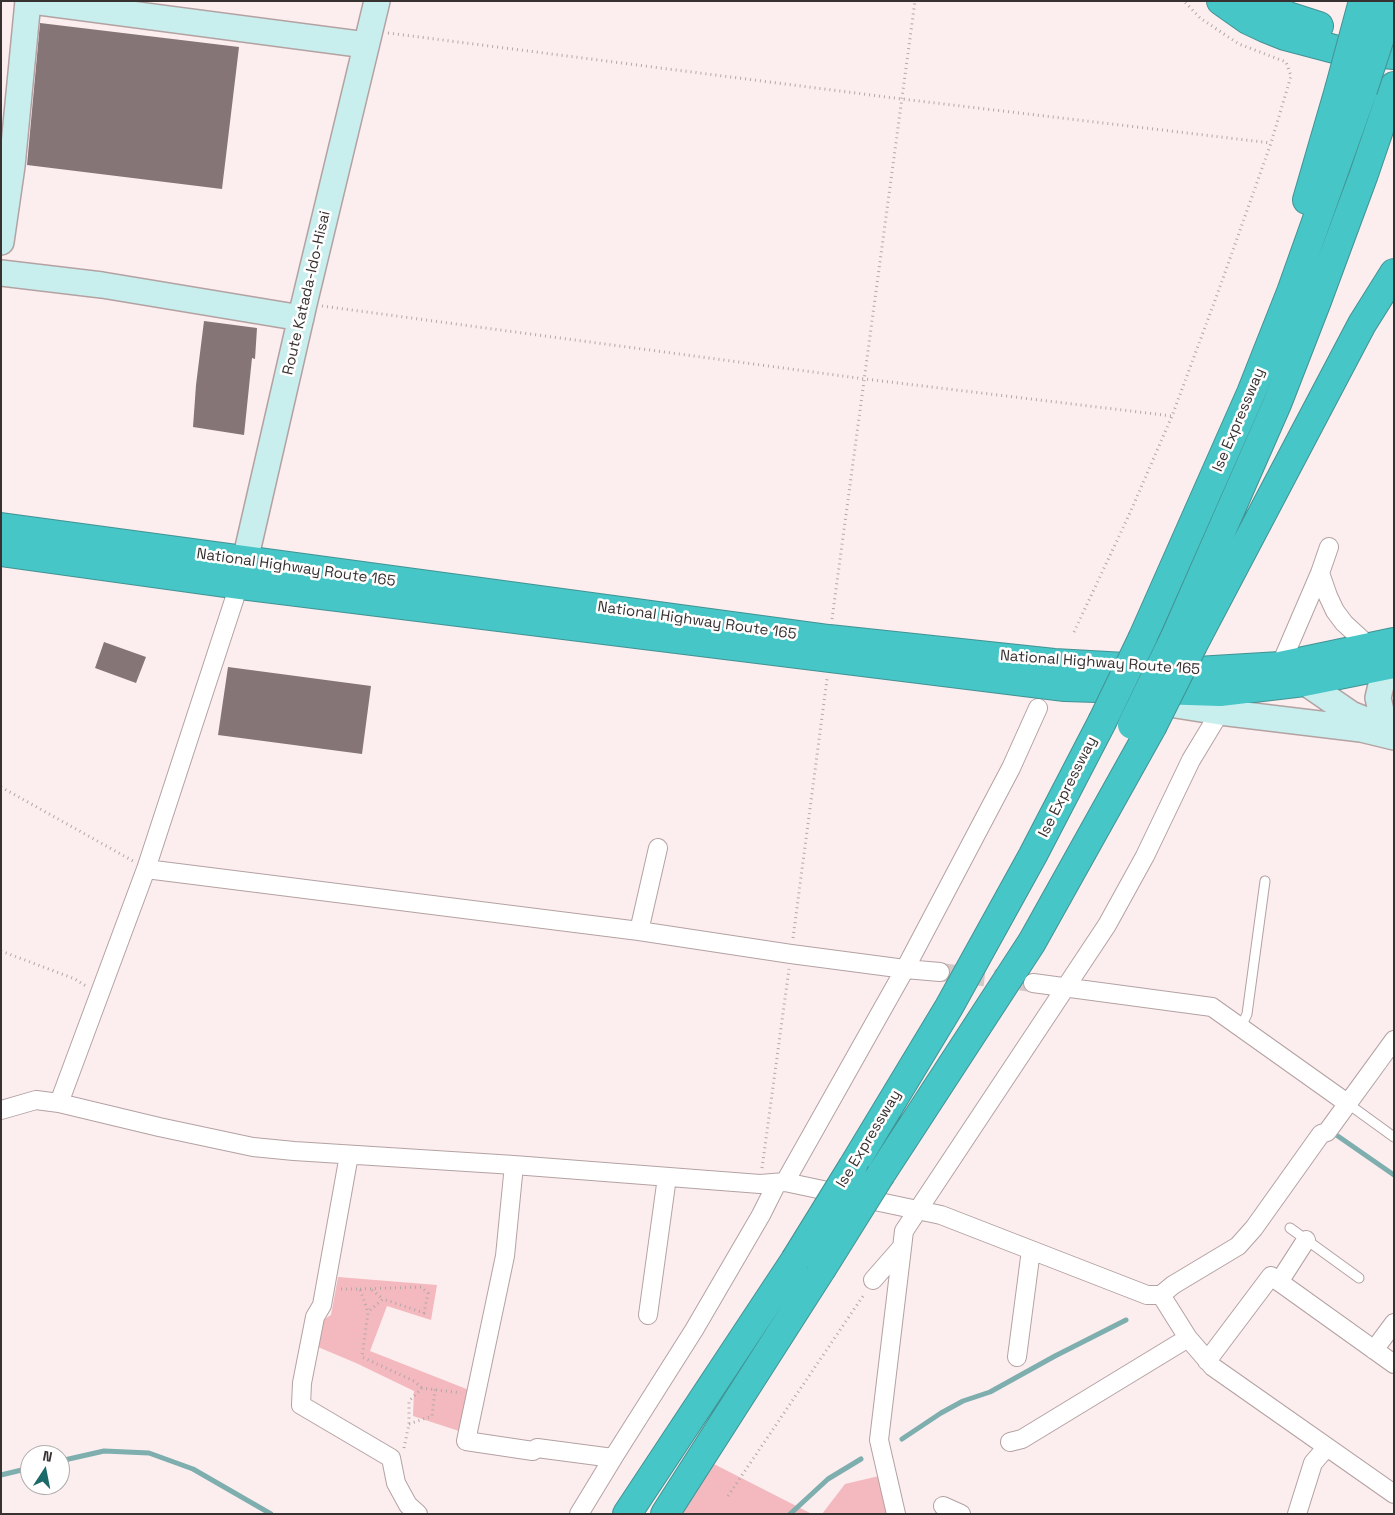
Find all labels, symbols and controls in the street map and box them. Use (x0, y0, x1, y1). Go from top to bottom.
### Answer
street label: Route Katada-Ido-Hisai (279, 209, 335, 377)
street label: Ise Expressway (1209, 366, 1269, 474)
street label: National Highway Route 165 (195, 545, 397, 591)
street label: National Highway Route 165 (596, 598, 798, 644)
street label: National Highway Route 165 (999, 647, 1201, 679)
street label: Ise Expressway (1035, 734, 1101, 840)
street label: Ise Expressway (833, 1087, 905, 1191)
north arrow (20, 1445, 70, 1495)
text: N (41, 1447, 54, 1466)

